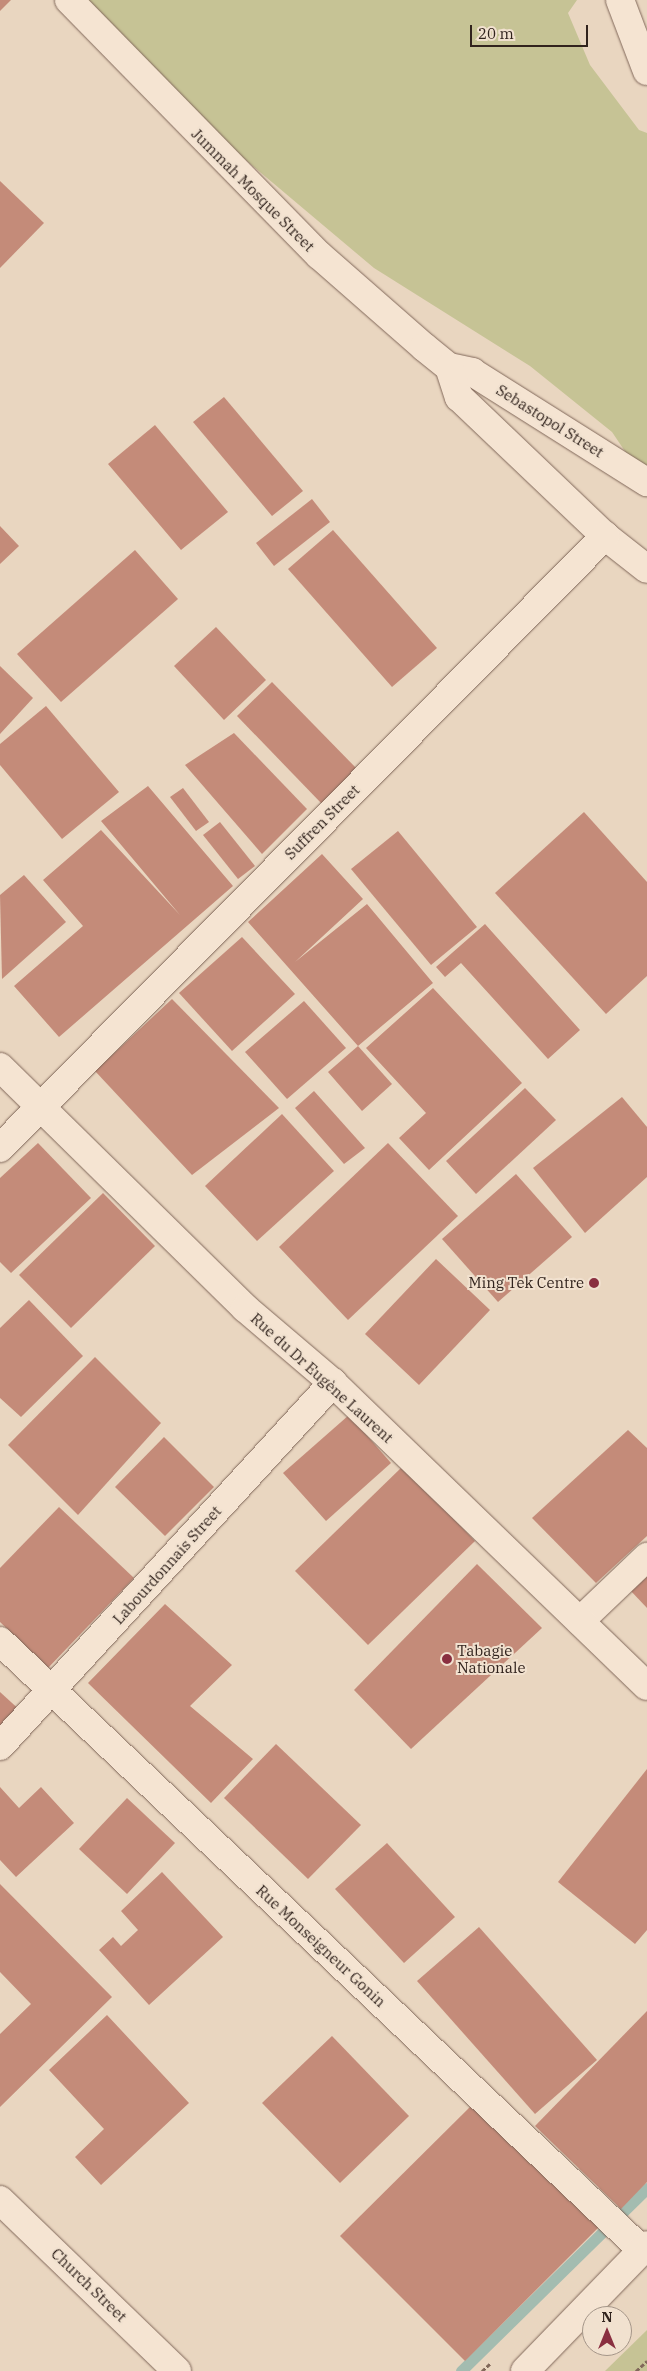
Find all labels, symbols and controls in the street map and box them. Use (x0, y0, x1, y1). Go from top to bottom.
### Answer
scale bar (472, 15, 590, 47)
text: 20 m (478, 24, 514, 43)
street label: Jummah Mosque Street (188, 125, 318, 255)
street label: Sebastopol Street (493, 381, 607, 461)
street label: Suffren Street (281, 781, 363, 863)
place label: Ming Tek Centre (468, 1274, 584, 1292)
marker: Ming Tek Centre (588, 1277, 600, 1289)
street label: Rue du Dr Eugène Laurent (247, 1309, 397, 1447)
street label: Labourdonnais Street (109, 1502, 225, 1628)
place label: Tabagie Nationale (457, 1641, 525, 1676)
marker: Tabagie Nationale (441, 1653, 453, 1665)
street label: Rue Monseigneur Gonin (253, 1881, 389, 2011)
street label: Church Street (48, 2245, 130, 2325)
north arrow (582, 2306, 632, 2356)
text: N (601, 2308, 613, 2326)

